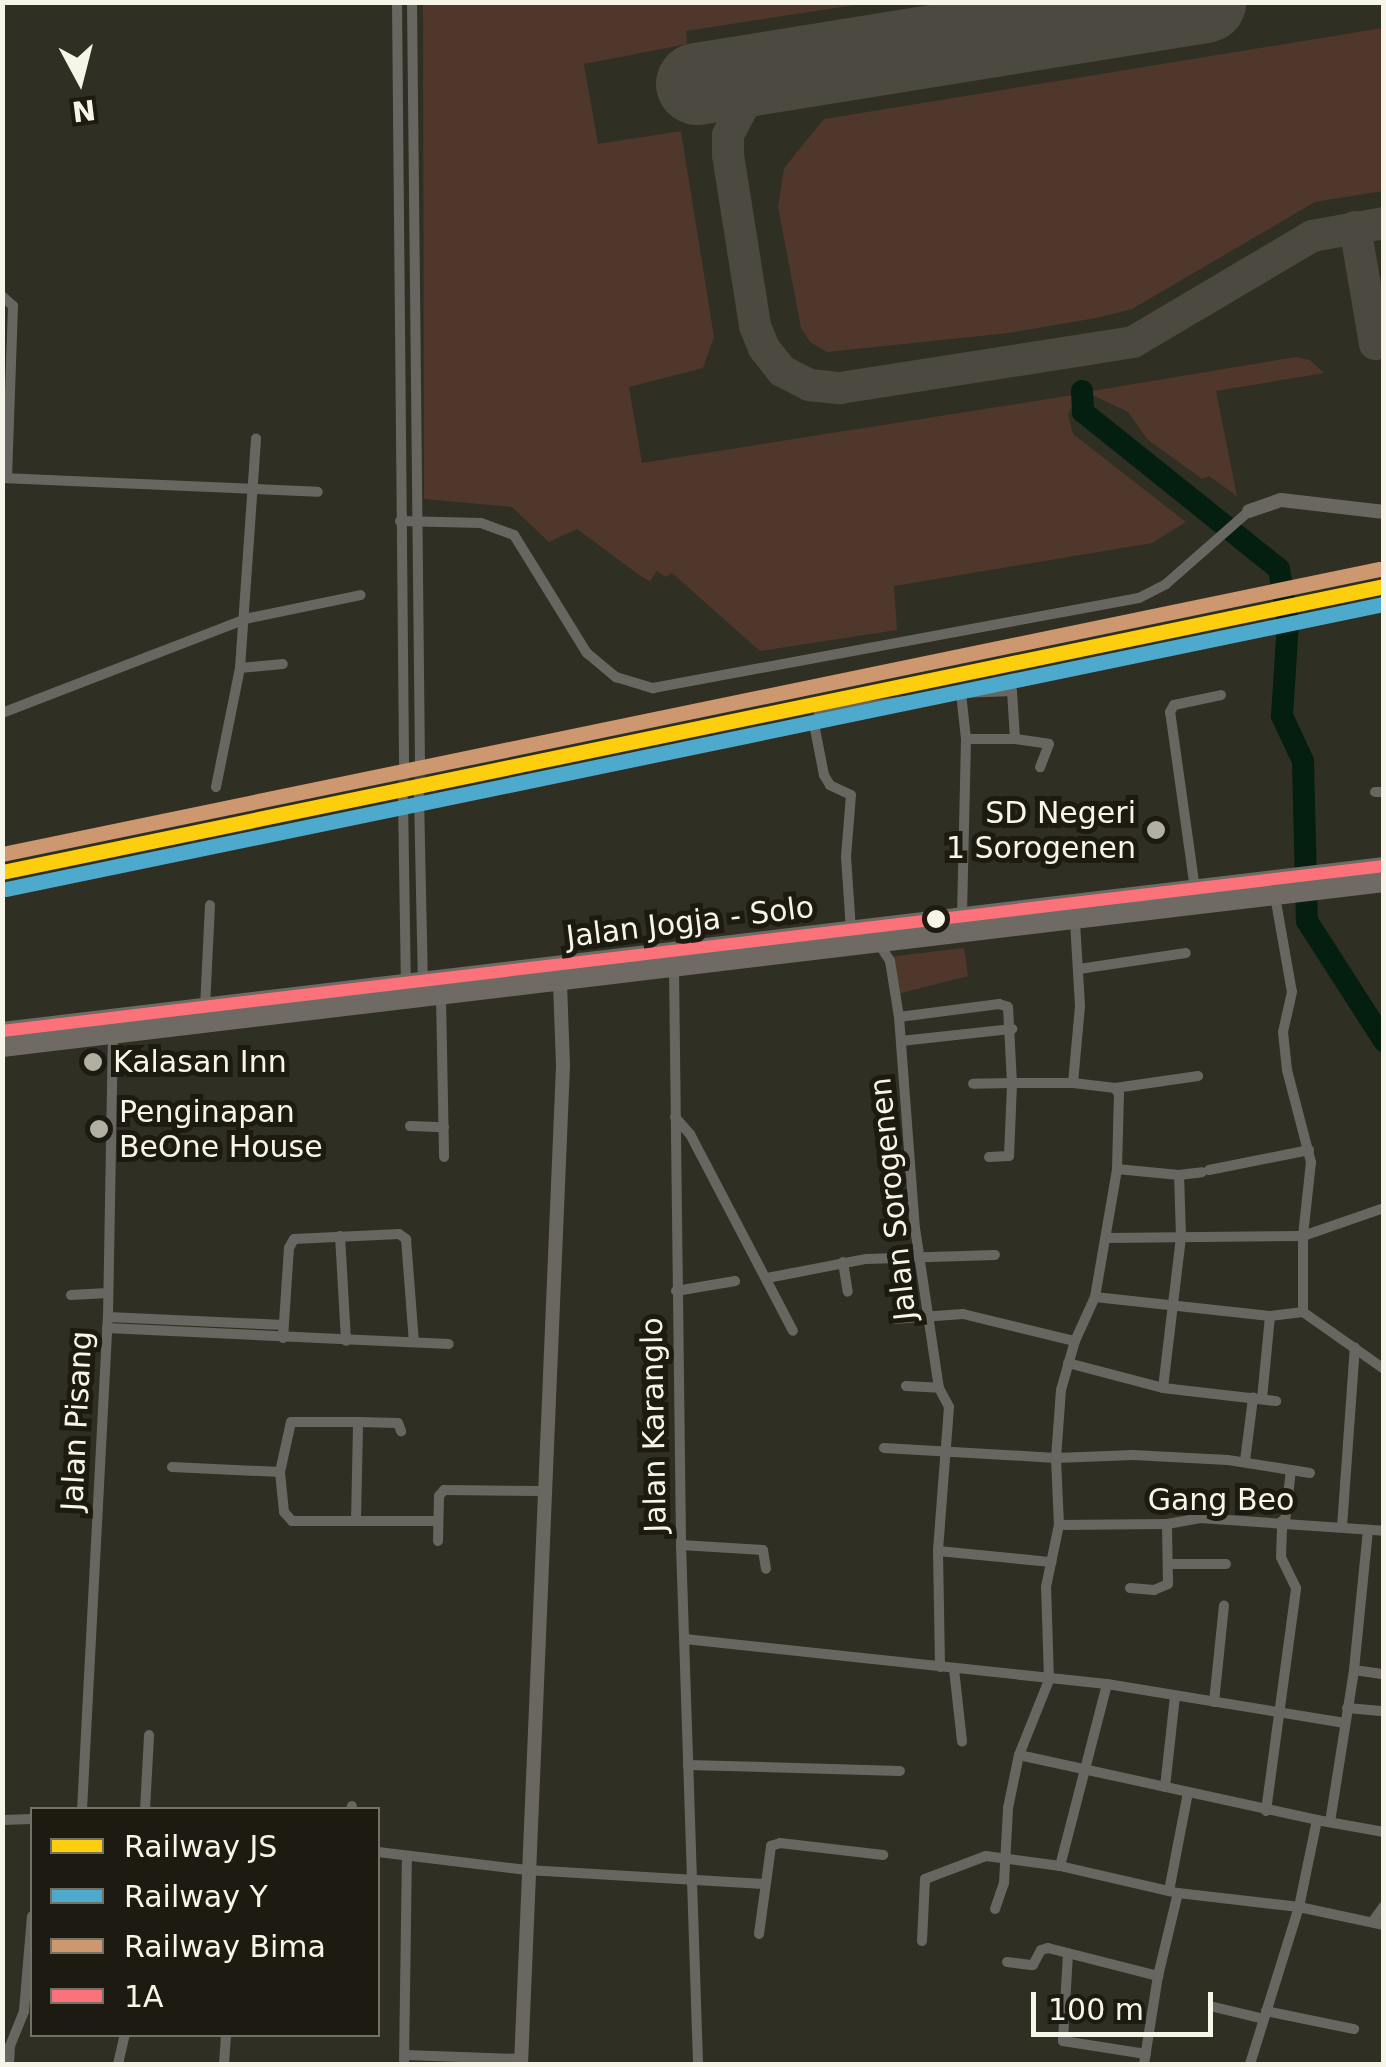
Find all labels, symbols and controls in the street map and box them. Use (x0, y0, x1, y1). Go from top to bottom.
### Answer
north arrow (30, 30, 130, 130)
text: N (70, 92, 97, 128)
place label: SD Negeri 1 Sorogenen (946, 795, 1136, 866)
marker: SD Negeri 1 Sorogenen (1145, 819, 1167, 841)
street label: Jalan Jogja - Solo (564, 889, 816, 955)
unlabelled marker (926, 909, 946, 929)
place label: Kalasan Inn (113, 1044, 287, 1080)
marker: Kalasan Inn (82, 1051, 104, 1073)
street label: Jalan Sorogenen (862, 1076, 924, 1322)
place label: Penginapan BeOne House (119, 1094, 323, 1164)
marker: Penginapan BeOne House (88, 1118, 110, 1140)
street label: Jalan Karanglo (634, 1317, 674, 1533)
street label: Jalan Pisang (54, 1330, 100, 1512)
street label: Gang Beo (1148, 1482, 1294, 1518)
legend (30, 1807, 380, 2037)
text: Railway JS (124, 1829, 277, 1864)
text: Railway Y (124, 1879, 268, 1914)
text: Railway Bima (124, 1929, 326, 1964)
scale bar (1036, 1972, 1218, 2034)
text: 1A (124, 1979, 164, 2014)
text: 100 m (1048, 1992, 1144, 2027)

